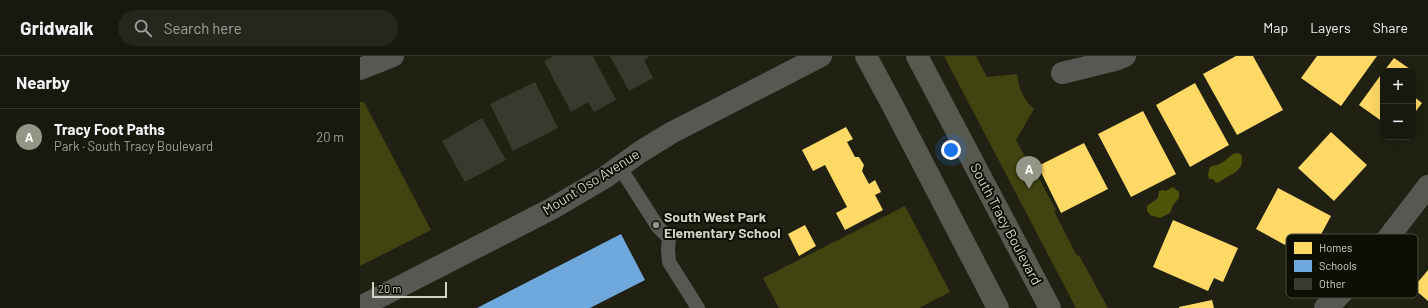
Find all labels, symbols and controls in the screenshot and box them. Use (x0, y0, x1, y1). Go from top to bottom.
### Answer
search box (118, 10, 398, 46)
text: Gridwalk (20, 16, 94, 39)
icon: search (132, 17, 154, 39)
text: Search here (164, 19, 242, 37)
text: Map (1263, 19, 1288, 36)
text: Layers (1310, 19, 1351, 36)
text: Share (1373, 19, 1408, 36)
map controls (1380, 68, 1416, 140)
button: + (1380, 68, 1416, 104)
text: Nearby (16, 72, 70, 92)
button: − (1380, 104, 1416, 140)
text: Tracy Foot Paths (54, 120, 165, 138)
text: A (25, 129, 33, 145)
text: 20 m (316, 129, 344, 145)
text: Park · South Tracy Boulevard (54, 138, 213, 154)
your location (941, 140, 961, 160)
street label: Mount Oso Avenue (539, 145, 642, 218)
pin: A (1016, 156, 1042, 189)
street label: South Tracy Boulevard (967, 160, 1046, 288)
place label: South West Park Elementary School (664, 208, 781, 241)
marker: South West Park Elementary School (651, 220, 661, 230)
legend (1286, 234, 1418, 298)
text: Homes (1319, 241, 1352, 254)
text: Schools (1319, 259, 1357, 272)
text: Other (1319, 277, 1346, 290)
scale bar (372, 280, 447, 299)
text: 20 m (378, 282, 401, 295)

